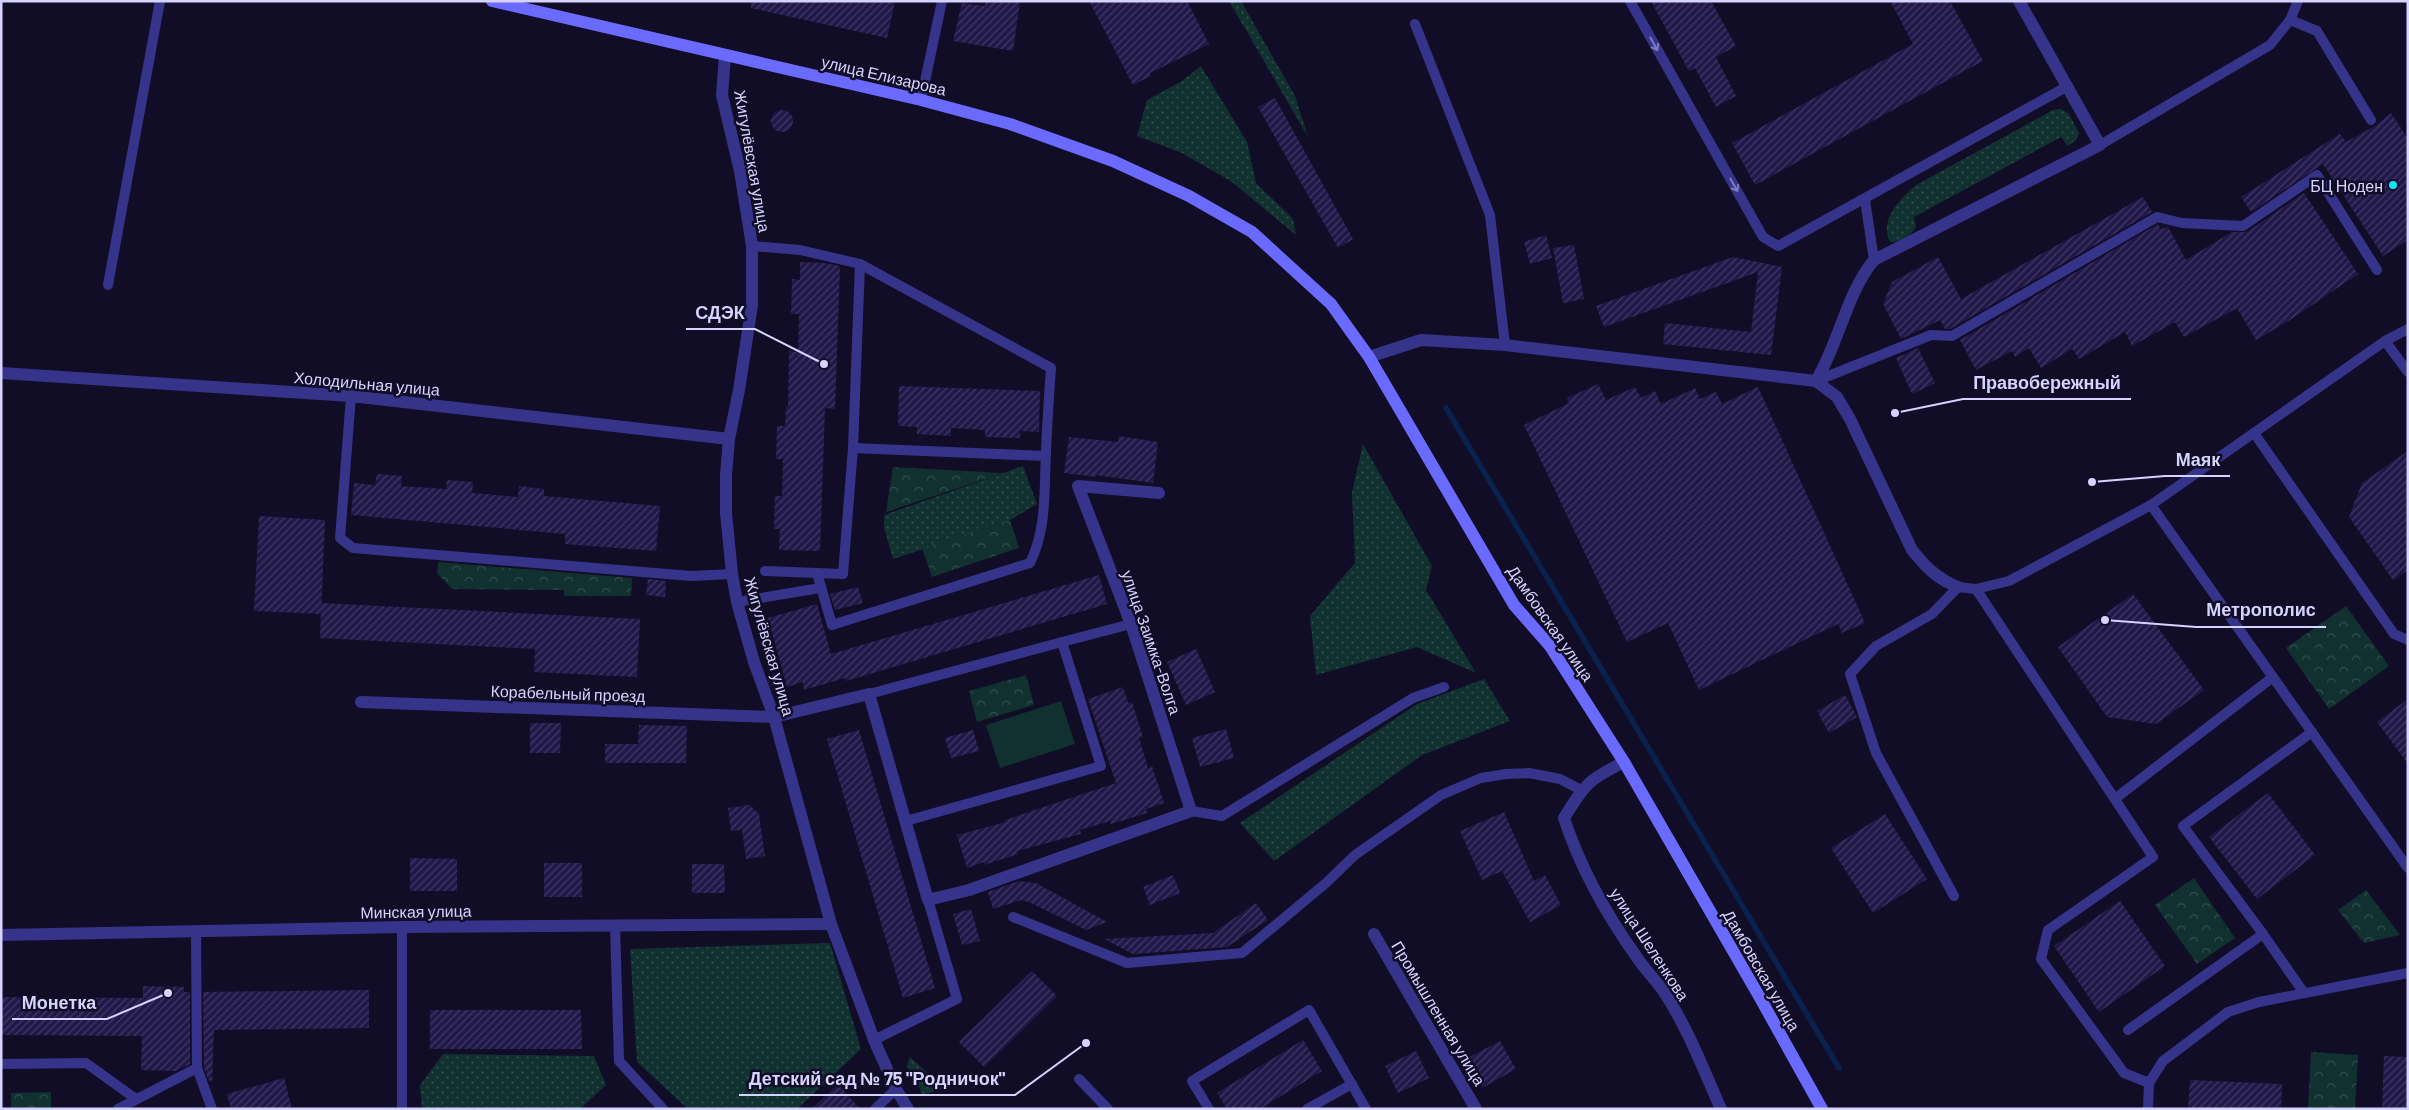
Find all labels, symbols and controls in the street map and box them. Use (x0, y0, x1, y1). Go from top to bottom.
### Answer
one-way arrow (1649, 36, 1659, 50)
street label: улица Елизарова (820, 51, 948, 99)
street label: Жигулёвская улица (731, 89, 775, 234)
place label: БЦ Ноден (2310, 176, 2383, 195)
one-way arrow (1729, 178, 1739, 192)
marker: БЦ Ноден (2387, 179, 2399, 191)
callout: СДЭК (686, 296, 755, 329)
text: СДЭК (695, 301, 746, 323)
callout: Правобережный (1963, 366, 2131, 399)
street label: Холодильная улица (293, 367, 441, 399)
text: Правобережный (1973, 371, 2121, 393)
callout: Маяк (2165, 443, 2230, 476)
text: Маяк (2176, 448, 2221, 470)
street label: Дамбовская улица (1504, 561, 1598, 685)
street label: улица Заимка-Волга (1118, 567, 1186, 717)
street label: Жигулёвская улица (741, 574, 799, 718)
callout: Метрополис (2196, 594, 2326, 627)
text: Метрополис (2206, 598, 2316, 620)
street label: Корабельный проезд (490, 681, 646, 705)
street label: улица Шеленкова (1606, 884, 1694, 1004)
street label: Минская улица (360, 901, 472, 921)
street label: Дамбовская улица (1720, 906, 1805, 1034)
street label: Промышленная улица (1388, 937, 1490, 1089)
callout: Монетка (12, 986, 107, 1019)
text: Монетка (22, 991, 97, 1013)
callout: Детский сад № 75 "Родничок" (739, 1062, 1015, 1095)
text: Детский сад № 75 "Родничок" (749, 1067, 1006, 1089)

